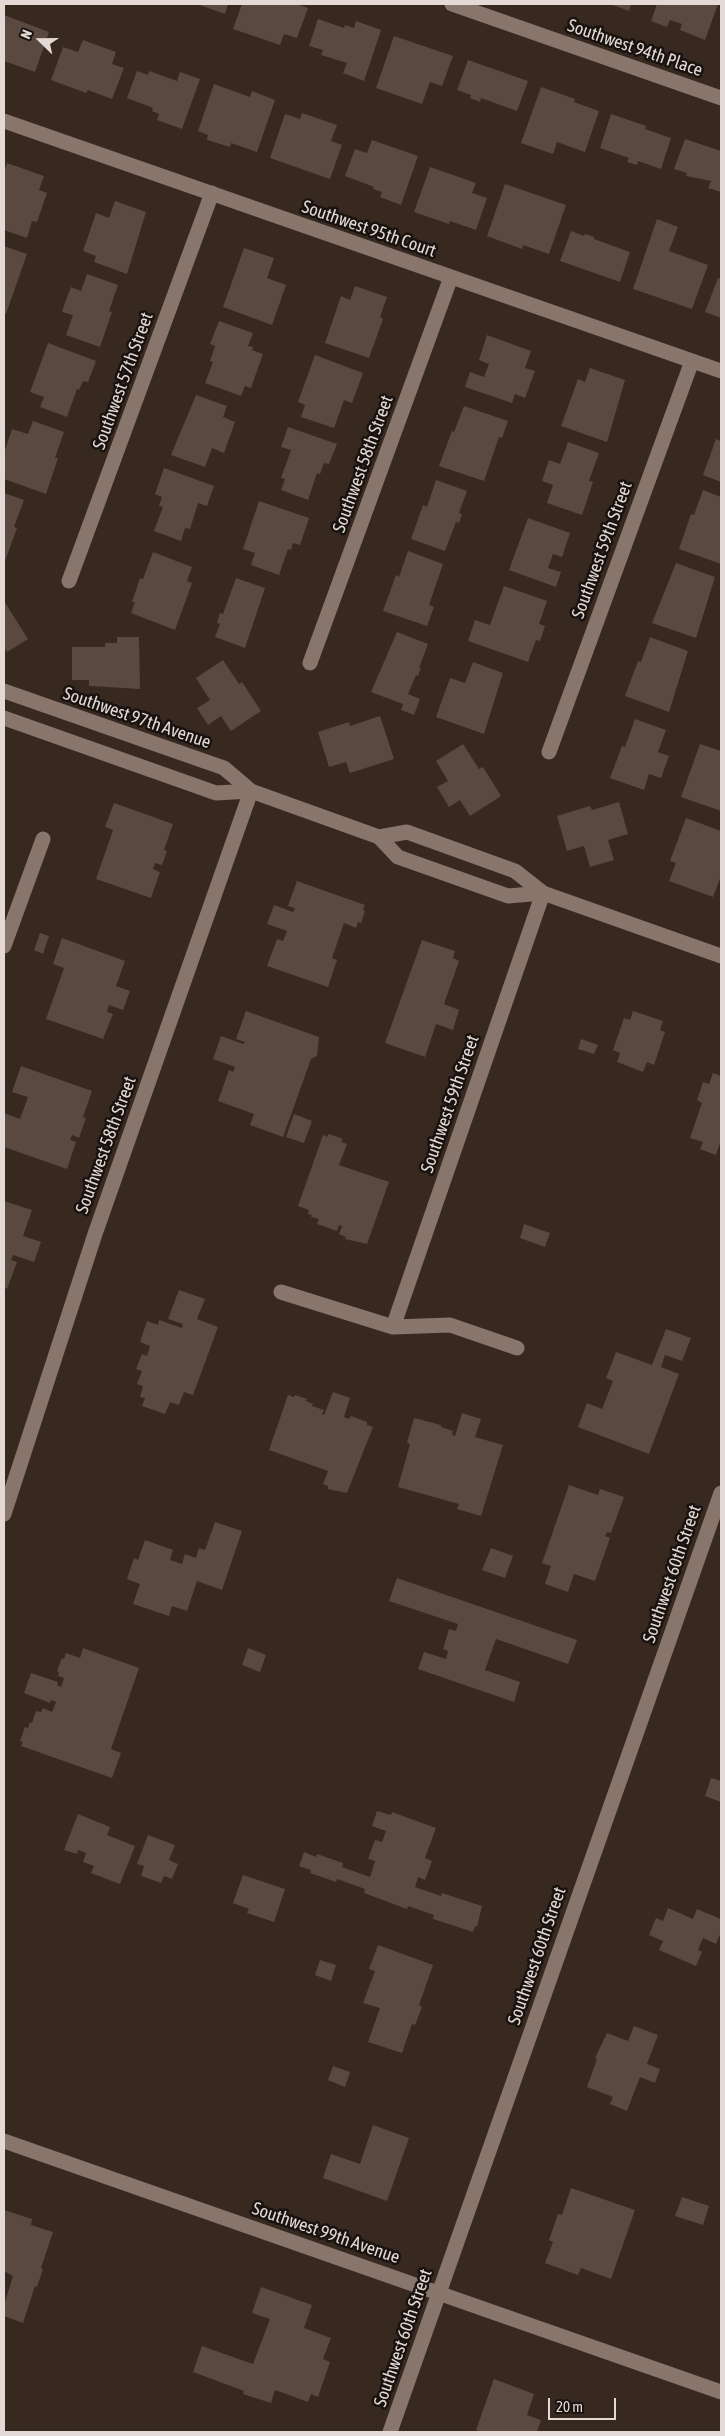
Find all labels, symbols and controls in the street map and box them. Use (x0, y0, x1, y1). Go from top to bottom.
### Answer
north arrow (15, 15, 65, 65)
street label: Southwest 94th Place (565, 15, 705, 81)
text: N (17, 28, 35, 41)
street label: Southwest 95th Court (299, 196, 439, 262)
street label: Southwest 57th Street (88, 310, 158, 452)
street label: Southwest 58th Street (328, 393, 398, 535)
street label: Southwest 59th Street (567, 479, 637, 621)
street label: Southwest 97th Avenue (60, 683, 214, 753)
street label: Southwest 59th Street (416, 1032, 484, 1176)
street label: Southwest 58th Street (71, 1074, 141, 1216)
street label: Southwest 60th Street (638, 1502, 706, 1646)
street label: Southwest 60th Street (503, 1884, 571, 2028)
street label: Southwest 99th Avenue (249, 2198, 403, 2268)
street label: Southwest 60th Street (369, 2266, 437, 2410)
scale bar (550, 2388, 618, 2420)
text: 20 m (556, 2398, 583, 2415)

